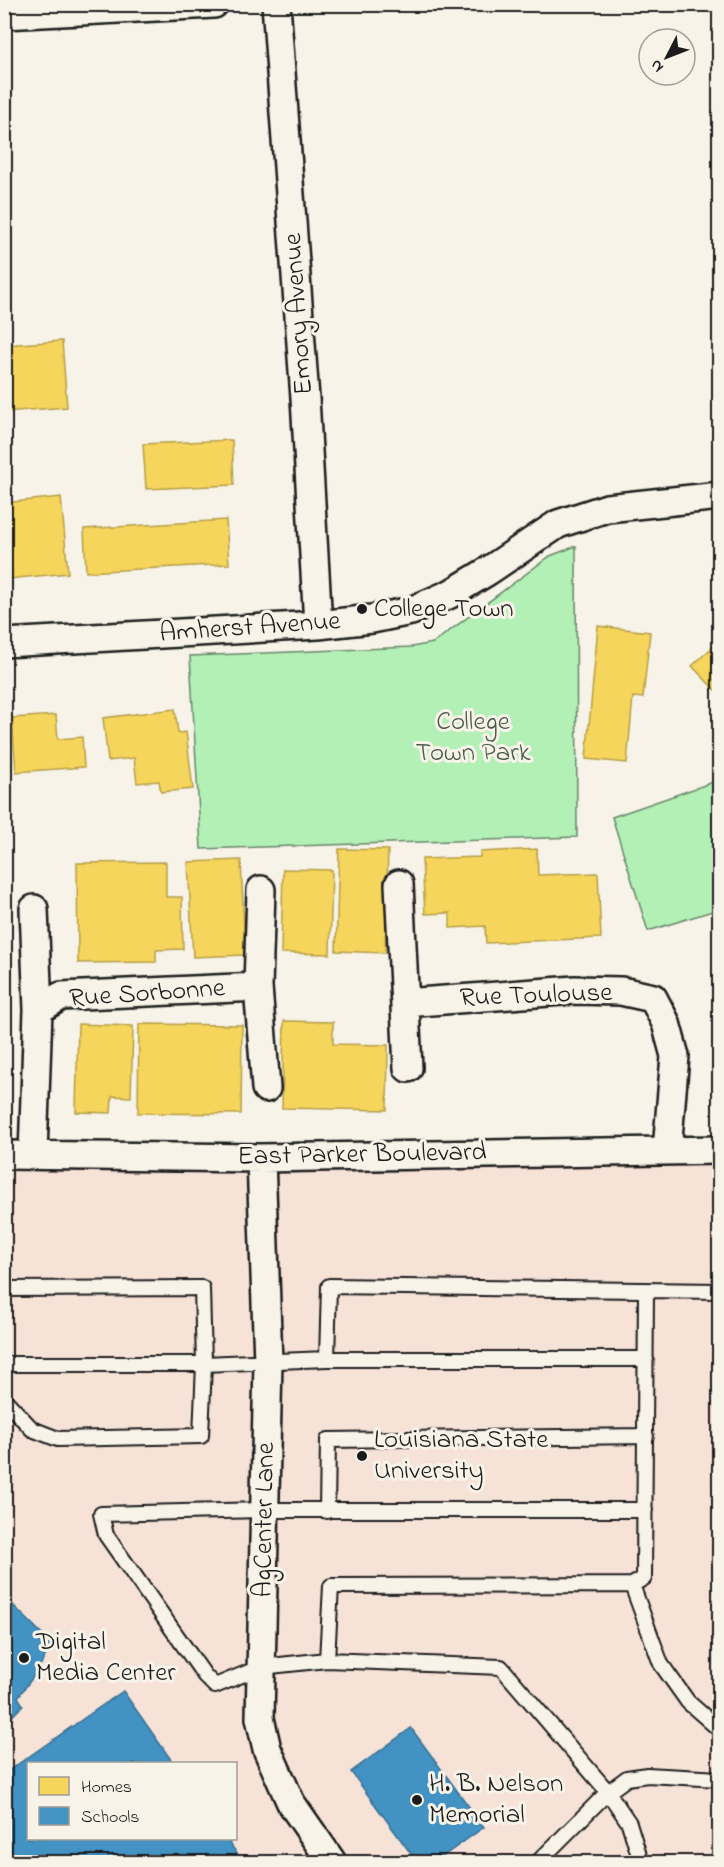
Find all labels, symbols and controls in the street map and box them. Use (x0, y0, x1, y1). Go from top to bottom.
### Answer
north arrow (637, 27, 697, 87)
text: N (645, 54, 670, 78)
street label: Emory Avenue (274, 231, 324, 396)
place label: College Town (374, 590, 514, 629)
street label: Amherst Avenue (158, 602, 343, 654)
marker: College Town (355, 602, 369, 616)
park label: College Town Park (416, 703, 531, 773)
street label: Rue Sorbonne (68, 969, 227, 1019)
street label: Rue Toulouse (459, 974, 614, 1018)
street label: East Parker Boulevard (237, 1133, 487, 1177)
place label: Louisiana State University (374, 1421, 549, 1491)
street label: AgCenter Lane (244, 1441, 286, 1598)
marker: Louisiana State University (355, 1449, 369, 1463)
place label: Digital Media Center (35, 1623, 176, 1693)
marker: Digital Media Center (17, 1651, 31, 1665)
legend (27, 1762, 237, 1840)
place label: H. B. Nelson Memorial (429, 1765, 563, 1835)
text: Homes (81, 1775, 132, 1801)
marker: H. B. Nelson Memorial (410, 1793, 424, 1807)
text: Schools (81, 1805, 139, 1831)

